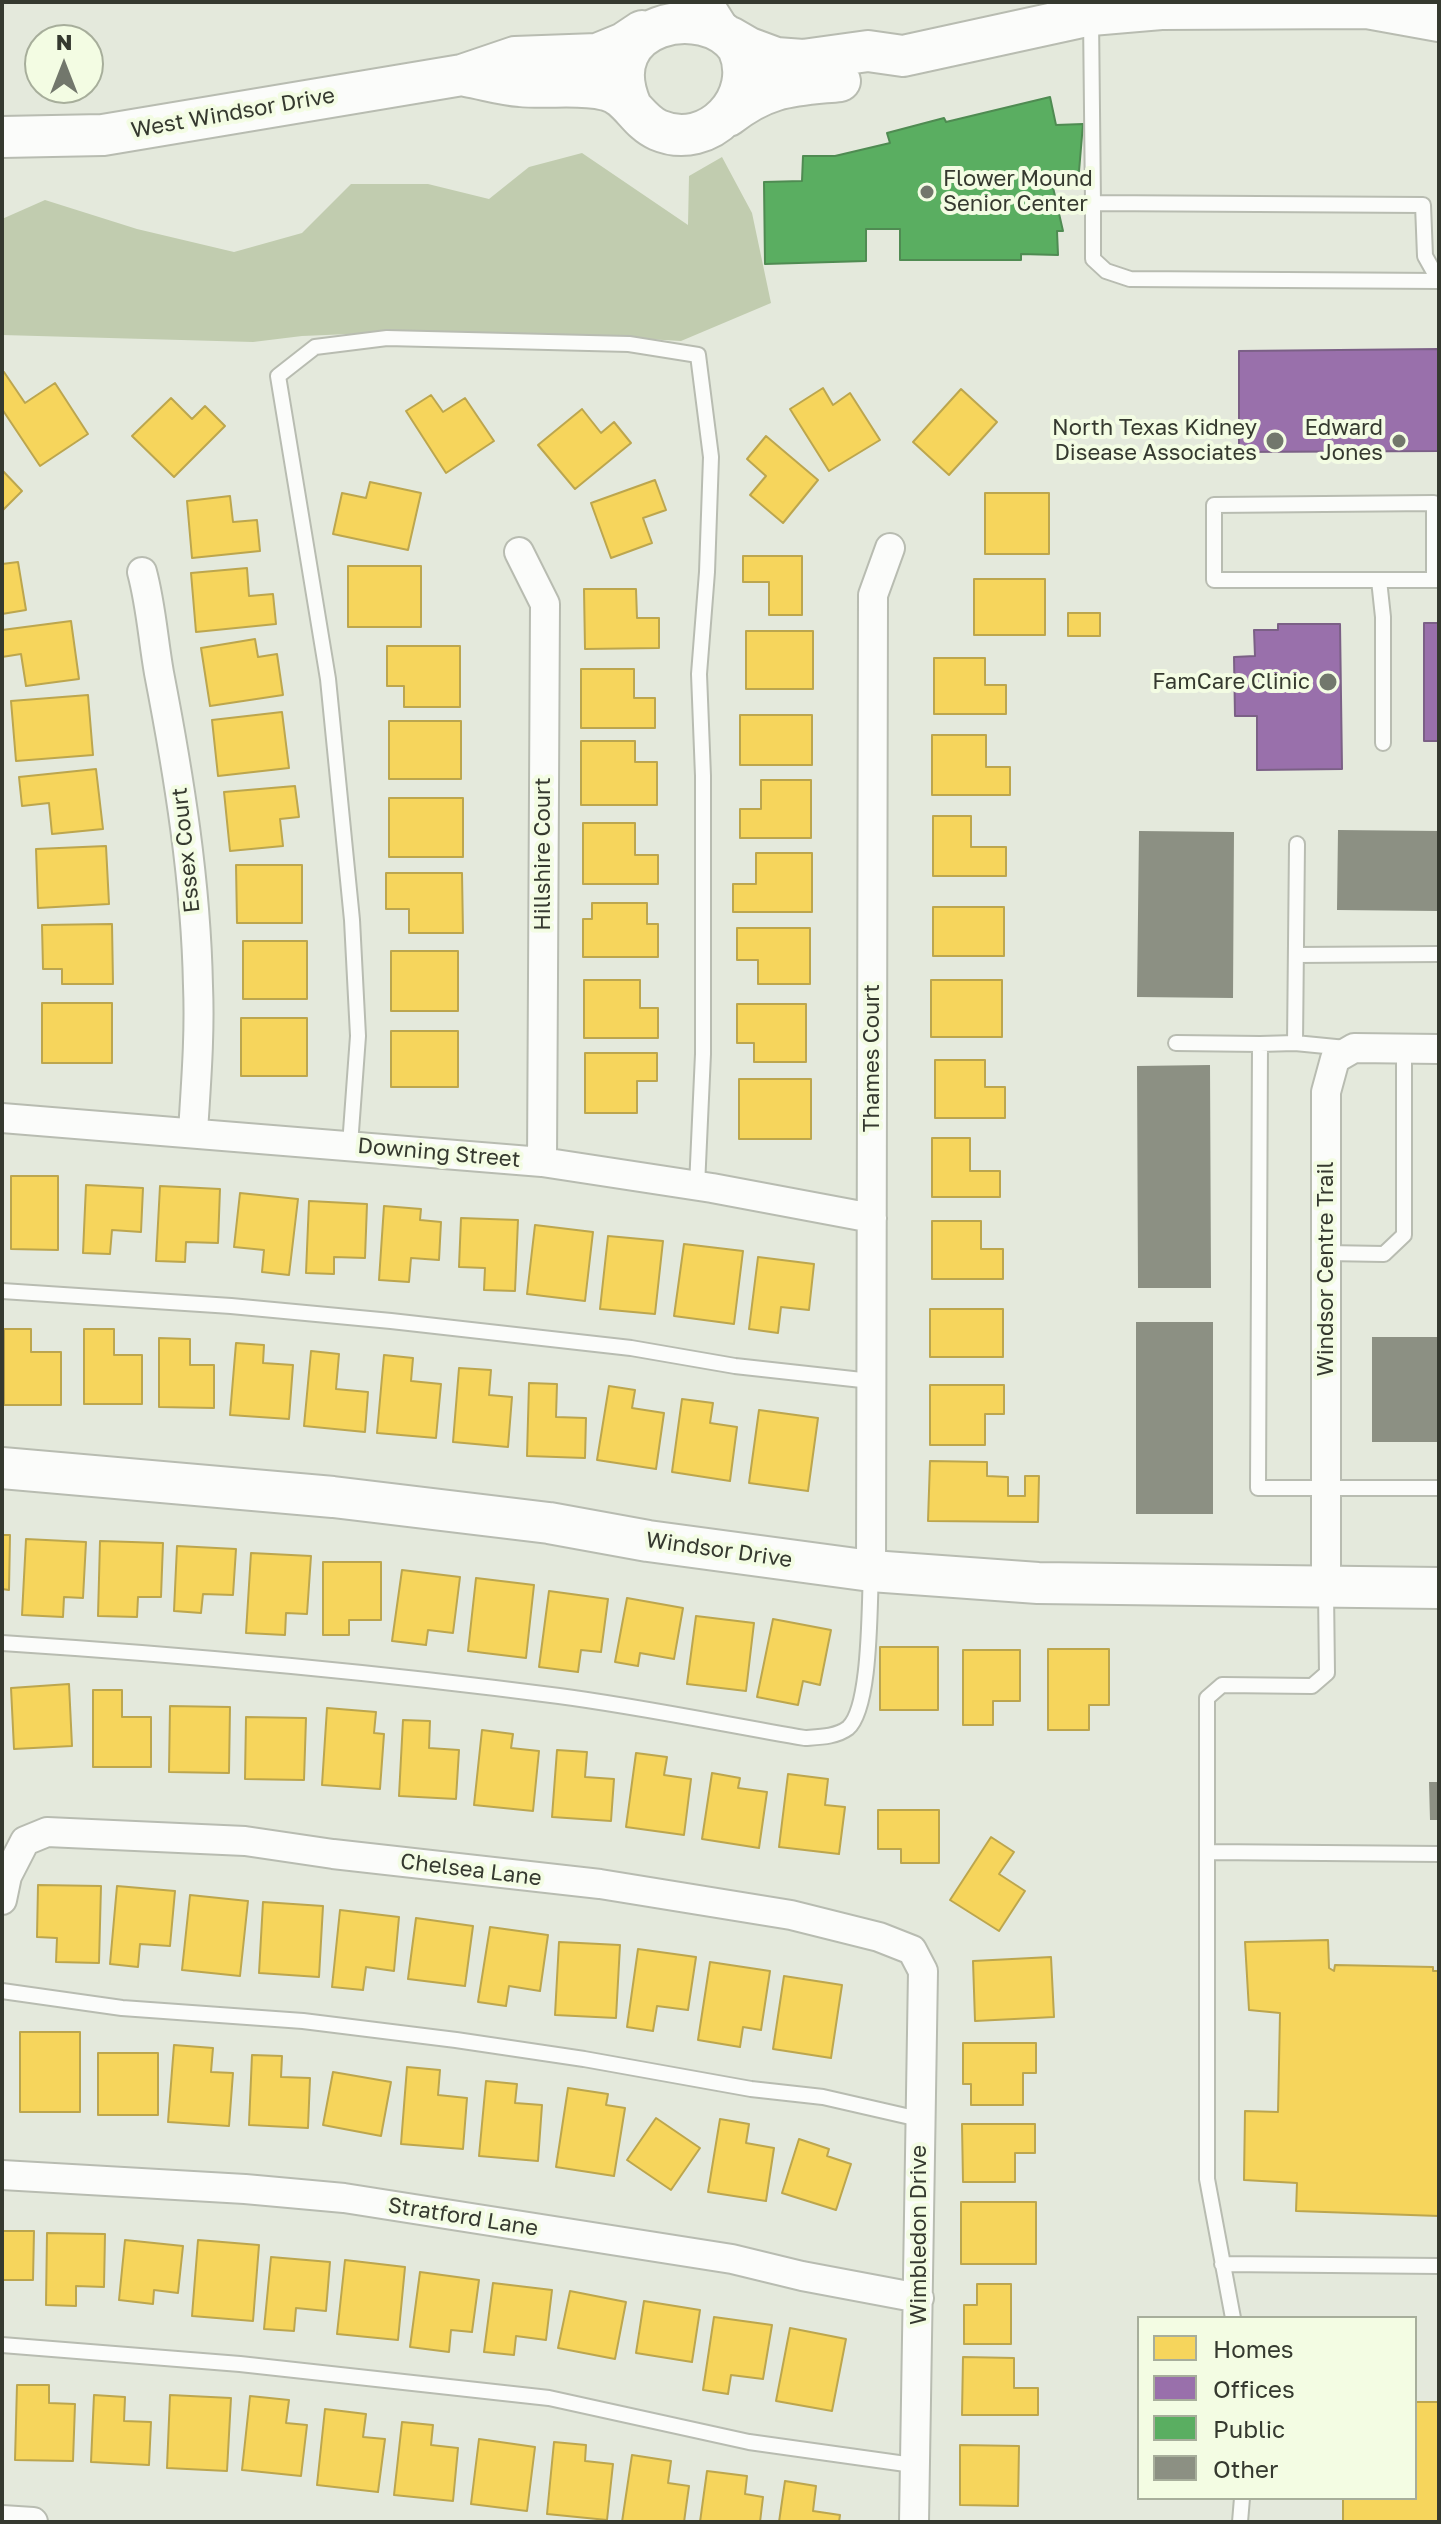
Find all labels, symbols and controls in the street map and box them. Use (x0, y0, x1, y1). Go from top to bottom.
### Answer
north arrow (24, 24, 104, 104)
text: N (56, 28, 72, 55)
street label: West Windsor Drive (129, 82, 337, 144)
place label: Flower Mound Senior Center (943, 166, 1093, 218)
marker: Flower Mound Senior Center (918, 183, 936, 201)
place label: North Texas Kidney Disease Associates (1052, 415, 1257, 466)
place label: Edward Jones (1305, 415, 1383, 466)
marker: North Texas Kidney Disease Associates (1264, 430, 1286, 452)
marker: Edward Jones (1390, 432, 1408, 450)
place label: FamCare Clinic (1152, 669, 1310, 695)
marker: FamCare Clinic (1317, 671, 1339, 693)
street label: Hillshire Court (530, 777, 556, 931)
street label: Essex Court (166, 786, 206, 914)
street label: Thames Court (859, 984, 885, 1132)
street label: Downing Street (357, 1133, 521, 1173)
street label: Windsor Centre Trail (1313, 1162, 1339, 1376)
street label: Windsor Drive (644, 1527, 794, 1573)
street label: Chelsea Lane (399, 1848, 543, 1892)
street label: Wimbledon Drive (906, 2145, 932, 2325)
street label: Stratford Lane (386, 2192, 540, 2242)
legend (1137, 2316, 1417, 2500)
text: Homes (1213, 2334, 1294, 2363)
text: Offices (1213, 2374, 1295, 2403)
text: Public (1213, 2414, 1285, 2443)
text: Other (1213, 2454, 1278, 2483)

